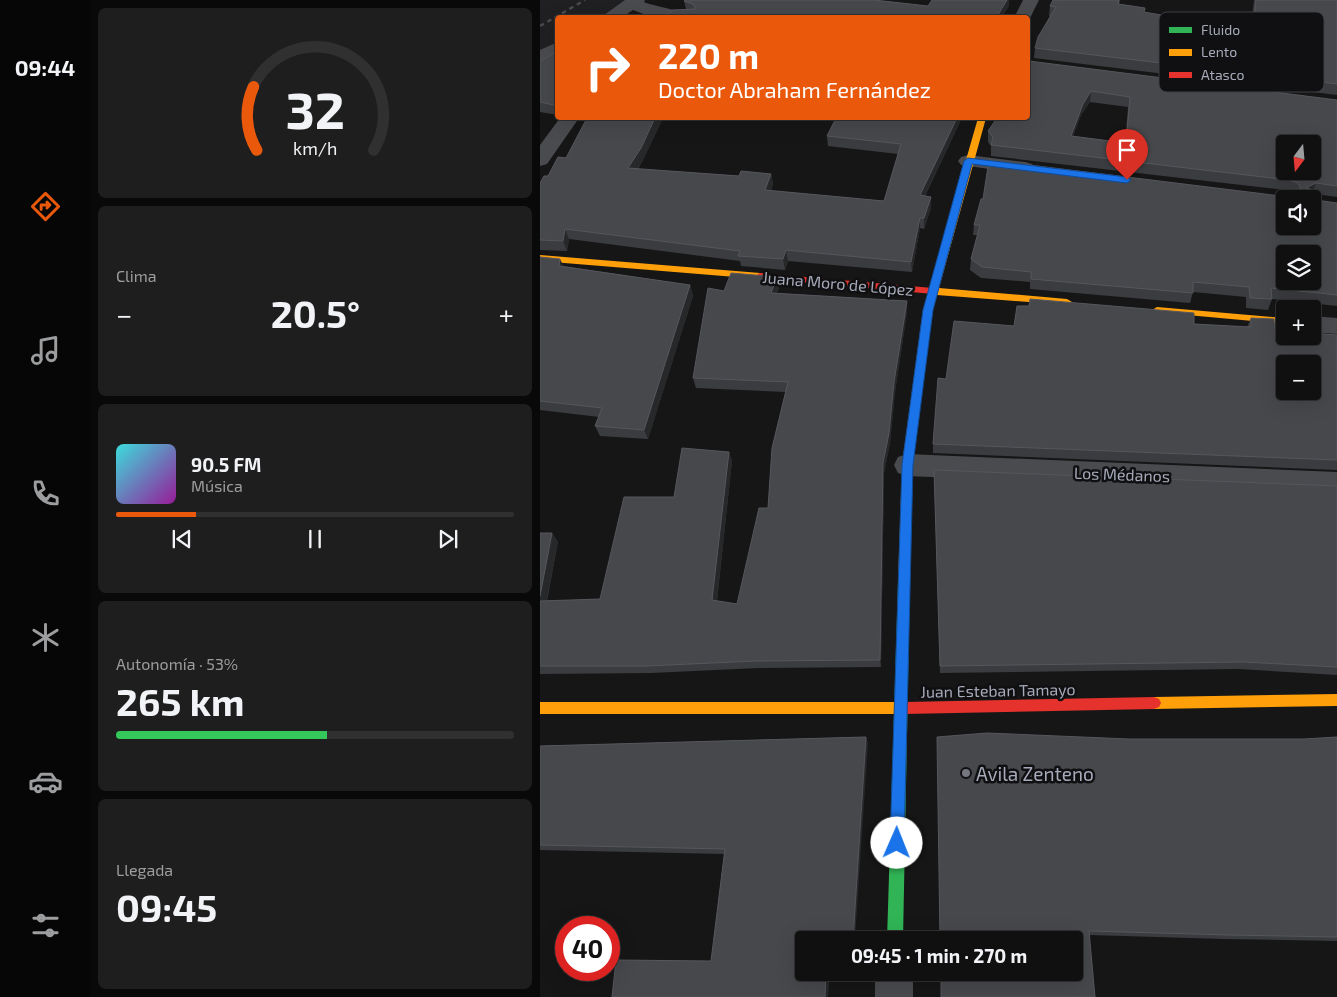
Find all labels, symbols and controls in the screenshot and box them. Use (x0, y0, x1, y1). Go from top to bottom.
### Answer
legend (1159, 12, 1324, 92)
text: Fluido (1201, 21, 1240, 38)
text: 220 m (658, 34, 759, 76)
icon: right (575, 35, 640, 100)
text: Lento (1201, 43, 1237, 60)
text: 09:44 (15, 54, 75, 80)
text: Atasco (1201, 66, 1244, 83)
text: Doctor Abraham Fernández (658, 76, 931, 102)
text: 32 (285, 77, 345, 139)
pin (1106, 129, 1148, 180)
north arrow (1276, 135, 1321, 180)
map controls (1276, 135, 1321, 400)
icon: arrive (1113, 136, 1141, 164)
text: km/h (293, 137, 337, 159)
icon: directions (28, 189, 63, 224)
button: sound (1276, 190, 1321, 235)
button: layers (1276, 245, 1321, 290)
text: Clima (116, 266, 157, 285)
street label: Juana Moro de López (762, 267, 914, 299)
text: 20.5° (271, 290, 360, 336)
text: − (116, 297, 132, 331)
text: + (499, 297, 514, 331)
button: + (1276, 300, 1321, 345)
icon: music (28, 333, 63, 368)
button: − (1276, 355, 1321, 400)
text: 90.5 FM (191, 453, 261, 476)
street label: Los Médanos (1074, 463, 1170, 485)
icon: phone (28, 476, 63, 511)
text: Música (191, 476, 243, 495)
icon: previous (168, 525, 196, 553)
icon: pause (301, 525, 329, 553)
icon: next (434, 525, 462, 553)
icon: climate (28, 620, 63, 655)
text: Autonomía · 53% (116, 654, 238, 673)
text: 265 km (116, 678, 244, 724)
street label: Juan Esteban Tamayo (920, 679, 1076, 701)
place label: Avila Zenteno (976, 762, 1094, 785)
icon: car (28, 764, 63, 799)
marker: Avila Zenteno (960, 767, 972, 779)
position arrow (870, 816, 922, 868)
text: Llegada (116, 860, 173, 879)
text: 09:45 (116, 884, 217, 930)
icon: filters (28, 908, 63, 943)
speed limit sign: 40 (555, 916, 620, 981)
text: 09:45 · 1 min · 270 m (851, 944, 1027, 967)

